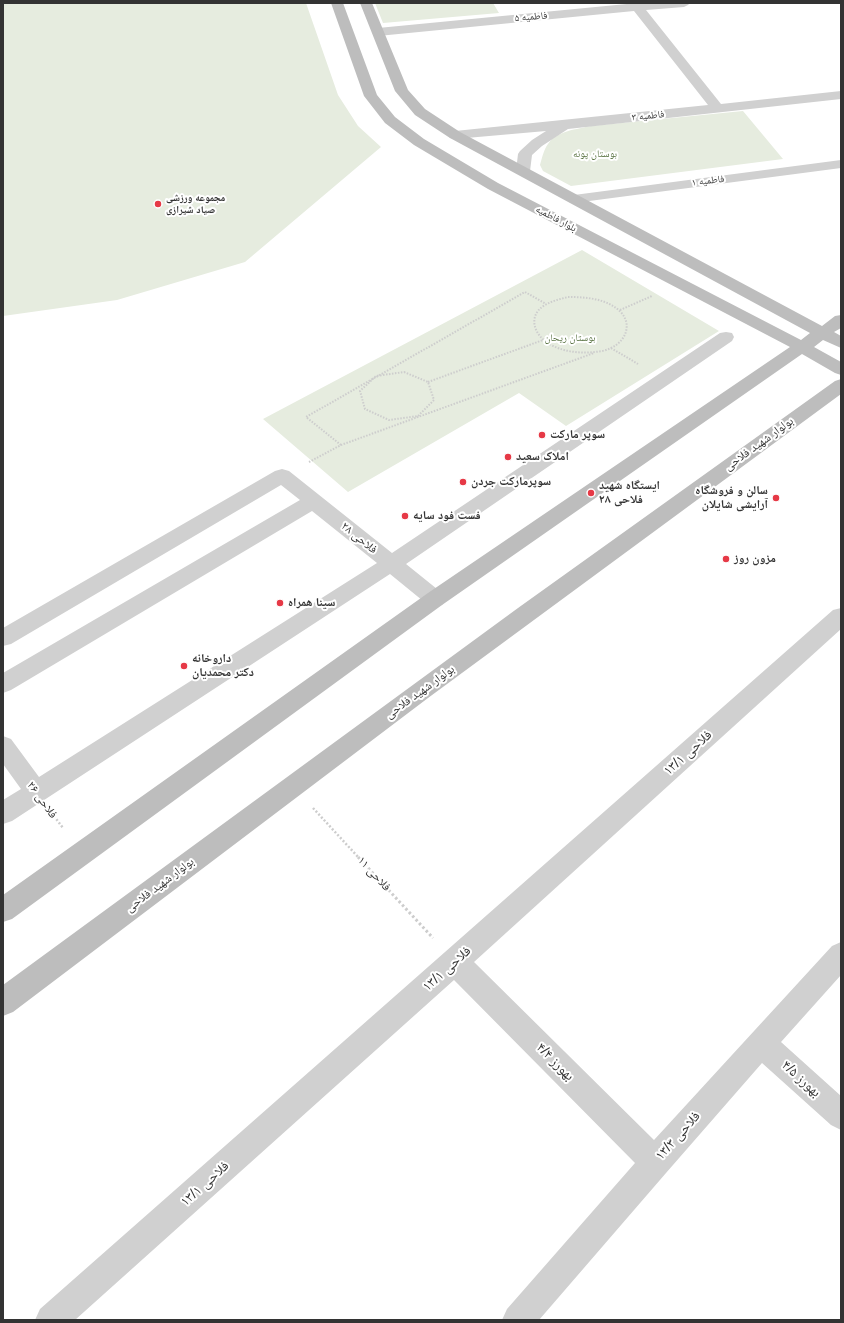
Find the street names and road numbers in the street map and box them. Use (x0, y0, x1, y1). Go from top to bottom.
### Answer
street label: فاطمیه ۵ (514, 10, 548, 24)
street label: فاطمیه ۳ (631, 108, 665, 124)
street label: فاطمیه ۱ (691, 173, 725, 189)
street label: بلوار فاطمیه (534, 203, 578, 235)
street label: بولوار شهید فلاحی (722, 414, 796, 474)
street label: فلاحی ۲۸ (338, 519, 380, 557)
street label: بولوار شهید فلاحی (383, 662, 457, 722)
street label: فلاحی ۱۳/۱ (660, 727, 716, 779)
street label: فلاحی ۲۶ (24, 779, 60, 821)
street label: فلاحی ۱۱ (354, 854, 394, 894)
street label: بولوار شهید فلاحی (123, 855, 197, 915)
street label: فلاحی ۱۳/۱ (419, 943, 475, 995)
street label: بهورز ۴/۴ (532, 1039, 578, 1085)
street label: بهورز ۴/۵ (778, 1057, 824, 1101)
street label: فلاحی ۱۳/۳ (652, 1108, 704, 1164)
street label: فلاحی ۱۳/۱ (177, 1158, 233, 1210)

